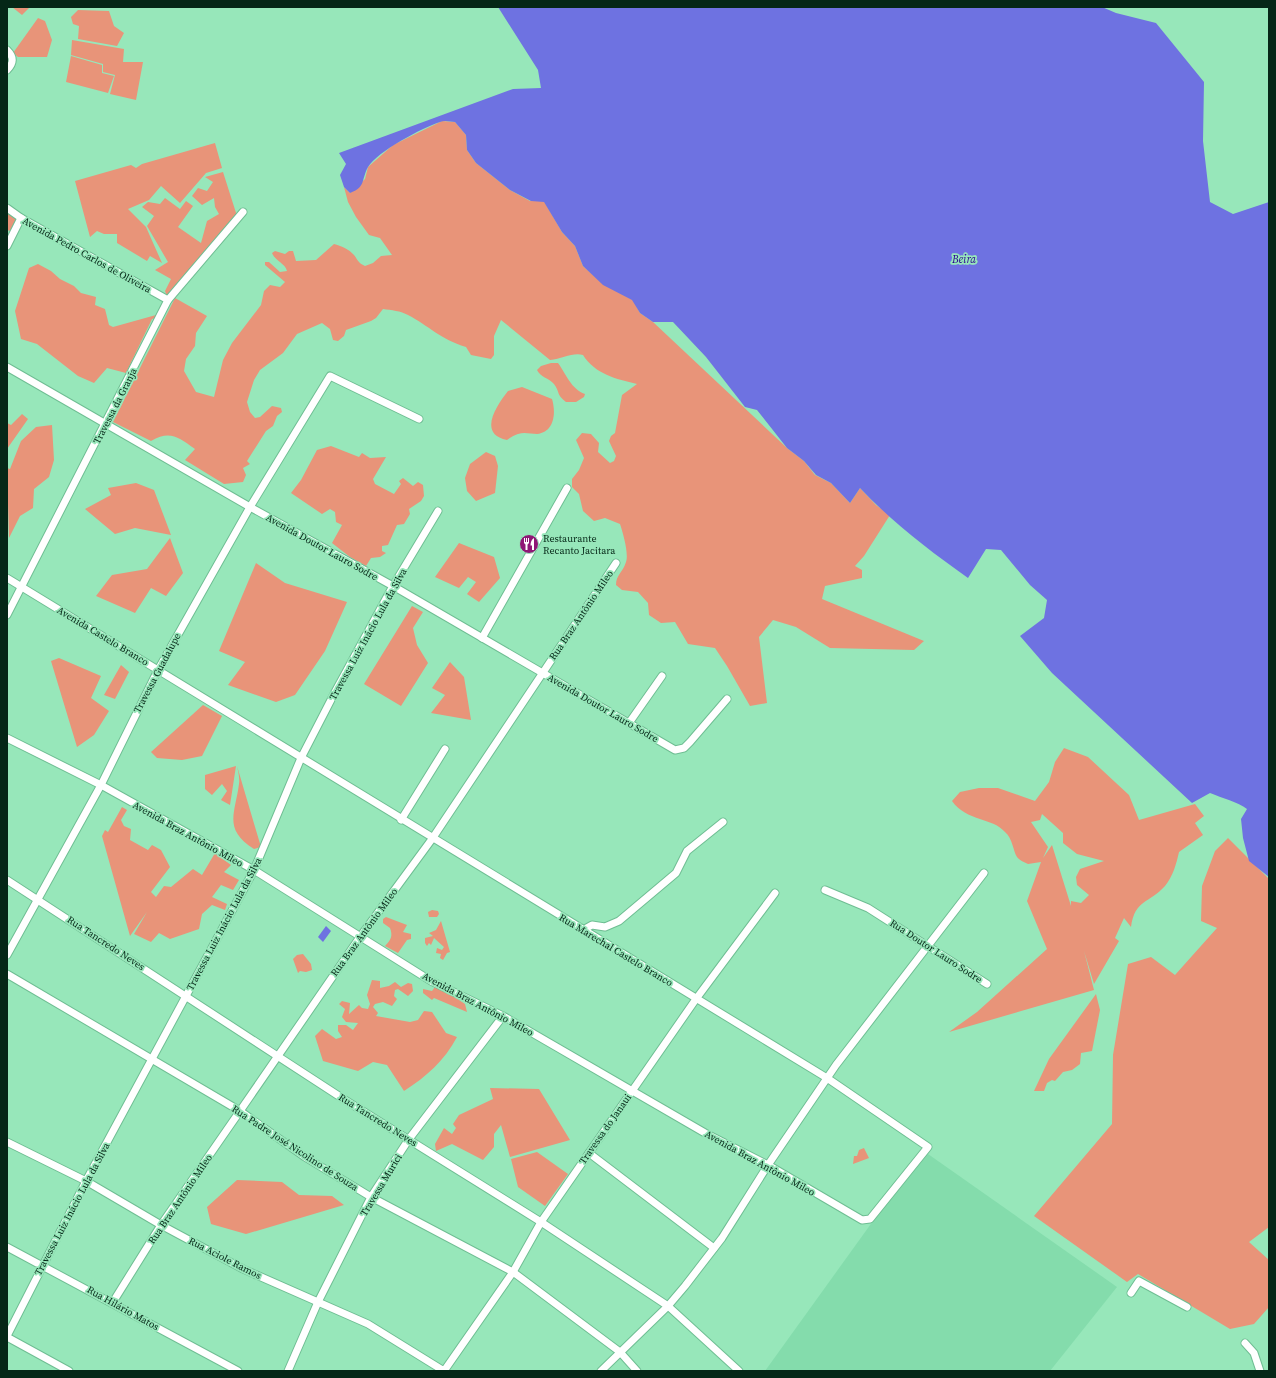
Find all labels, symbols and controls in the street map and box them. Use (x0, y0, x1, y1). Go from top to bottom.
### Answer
street label: Avenida Pedro Carlos de Oliveira (20, 214, 154, 296)
water label: Beira (951, 252, 976, 267)
street label: Travessa da Granja (90, 365, 140, 446)
street label: Avenida Doutor Lauro Sodre (264, 511, 380, 583)
place label: Restaurante Recanto Jacitara (543, 532, 616, 557)
restaurant icon: Restaurante Recanto Jacitara (518, 533, 540, 555)
street label: Travessa Luiz Inácio Lula da Silva (326, 565, 410, 702)
street label: Rua Braz Antônio Mileo (546, 567, 616, 663)
street label: Avenida Castelo Branco (55, 603, 152, 669)
street label: Travessa Guadalupe (130, 631, 184, 715)
street label: Avenida Doutor Lauro Sodre (545, 671, 661, 745)
street label: Avenida Braz Antônio Mileo (131, 798, 246, 870)
street label: Travessa Luiz Inácio Lula da Silva (183, 855, 265, 993)
street label: Rua Braz Antônio Mileo (328, 885, 401, 979)
street label: Rua Marechal Castelo Branco (557, 911, 676, 989)
street label: Rua Tancredo Neves (65, 913, 147, 973)
street label: Rua Doutor Lauro Sodre (887, 916, 985, 986)
street label: Avenida Braz Antônio Mileo (420, 969, 536, 1039)
street label: Rua Tancredo Neves (336, 1091, 420, 1149)
street label: Travessa do Janaui (576, 1091, 634, 1167)
street label: Rua Padre José Nicolino de Souza (229, 1102, 361, 1194)
street label: Avenida Braz Antônio Mileo (703, 1127, 818, 1199)
street label: Travessa Luiz Inácio Lula da Silva (31, 1140, 113, 1278)
street label: Rua Braz Antônio Mileo (145, 1151, 215, 1247)
street label: Travessa Murici (357, 1151, 405, 1219)
street label: Rua Aciole Ramos (186, 1234, 264, 1282)
street label: Rua Hilário Matos (85, 1283, 161, 1333)

